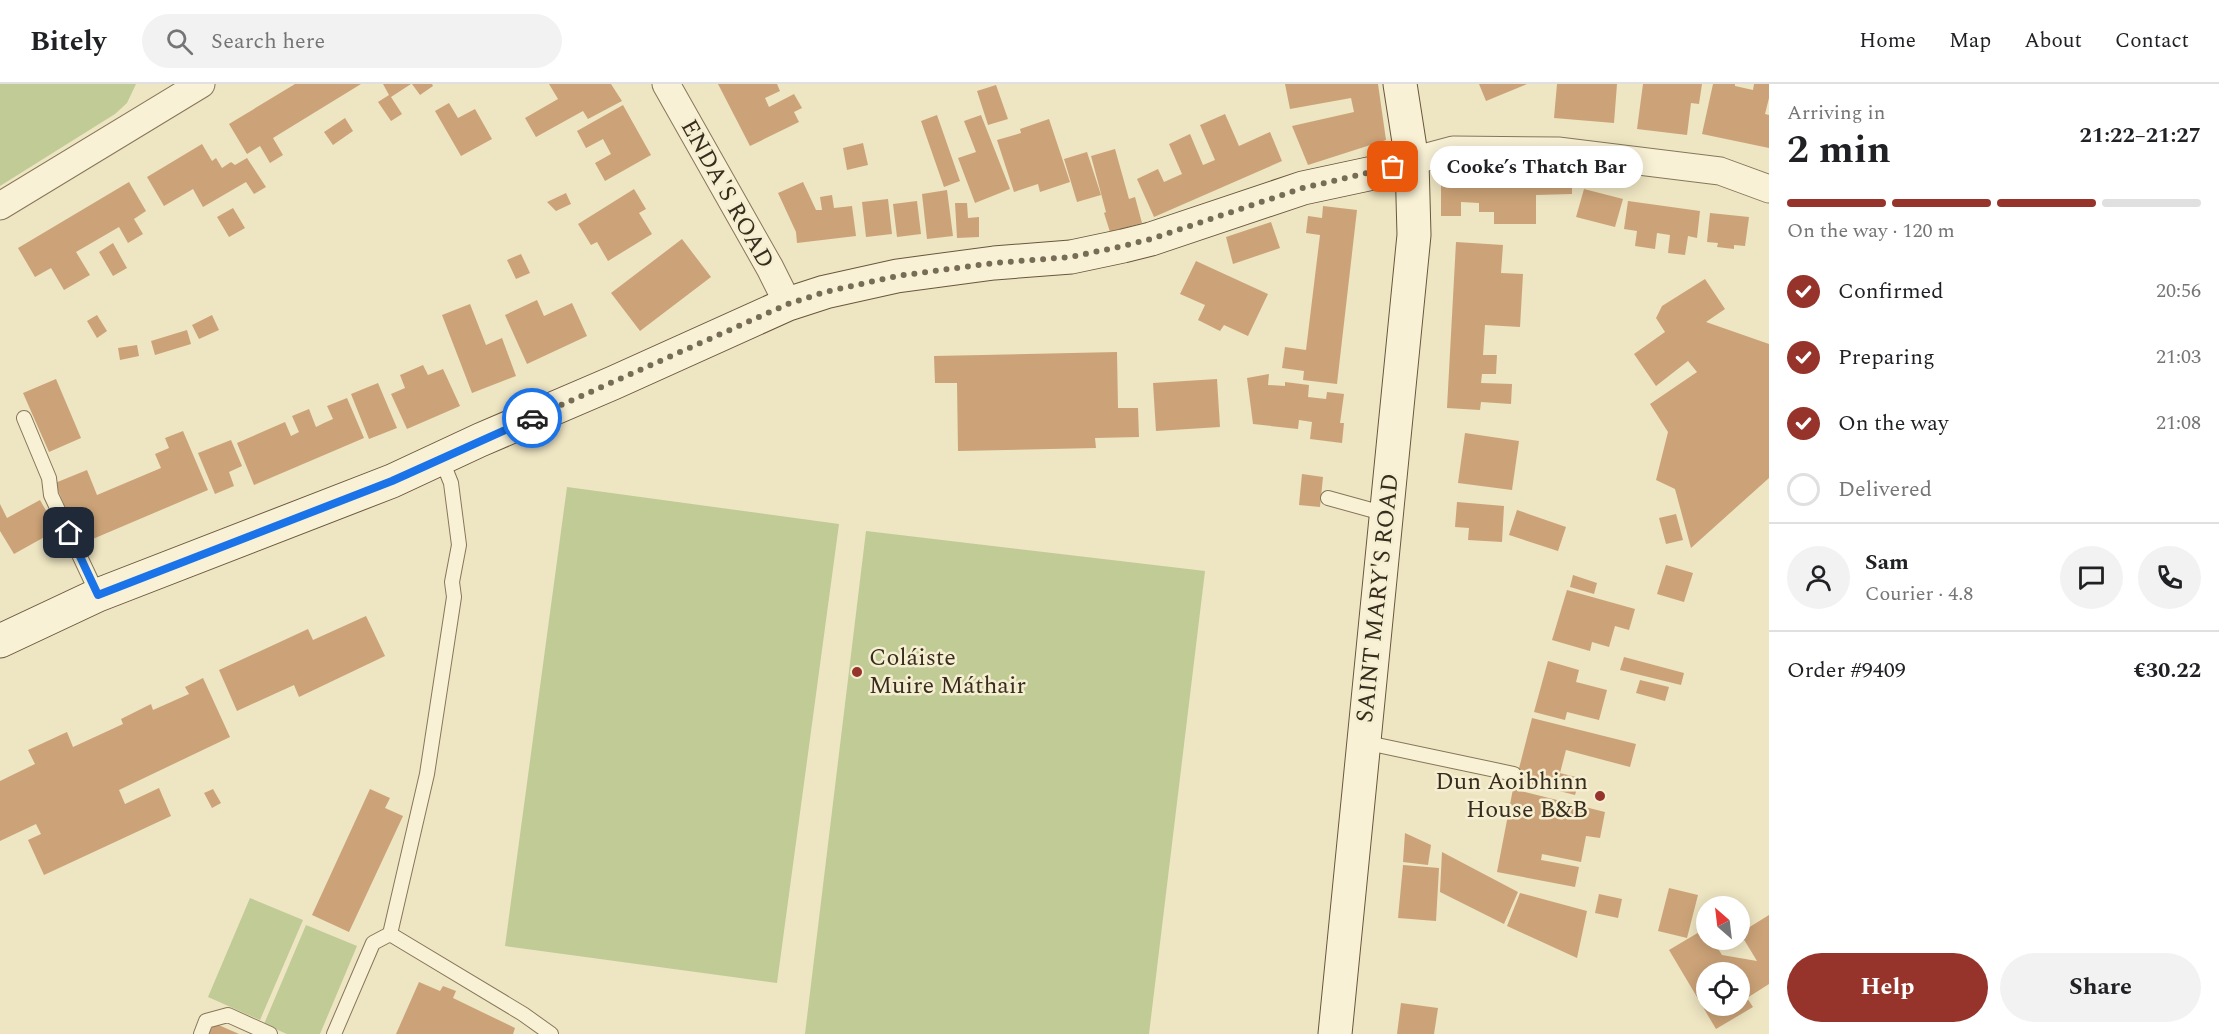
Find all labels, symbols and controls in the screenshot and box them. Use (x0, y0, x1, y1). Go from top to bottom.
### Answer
search box (142, 14, 562, 68)
text: Bitely (30, 20, 106, 63)
icon: search (163, 25, 196, 58)
text: Search here (211, 25, 325, 58)
text: Home (1859, 25, 1916, 57)
text: Map (1949, 25, 1991, 57)
text: About (2024, 25, 2082, 57)
text: Contact (2115, 25, 2189, 57)
text: Arriving in (1787, 98, 1885, 128)
street label: ENDA'S ROAD (671, 113, 783, 275)
text: 21:22–21:27 (2079, 119, 2201, 152)
text: 2 min (1787, 121, 1891, 180)
pin (1367, 141, 1418, 192)
callout: Cooke’s Thatch Bar (1429, 146, 1642, 188)
icon: bag (1376, 150, 1409, 183)
text: Cooke’s Thatch Bar (1446, 152, 1627, 182)
text: On the way · 120 m (1787, 216, 1955, 246)
icon: check (1787, 275, 1820, 308)
text: Confirmed (1838, 275, 1944, 308)
text: 20:56 (2156, 276, 2201, 306)
icon: check (1787, 341, 1820, 374)
text: Preparing (1838, 341, 1935, 374)
text: 21:03 (2156, 342, 2201, 372)
courier (502, 388, 562, 448)
icon: car (516, 402, 549, 435)
icon: check (1787, 407, 1820, 440)
text: On the way (1838, 407, 1949, 440)
text: 21:08 (2156, 408, 2201, 438)
street label: SAINT MARY'S ROAD (1347, 472, 1409, 724)
text: Delivered (1838, 473, 1932, 506)
pin (43, 507, 94, 558)
icon: home (52, 516, 85, 549)
button: person (1787, 546, 1850, 609)
text: Sam (1865, 546, 1909, 579)
button: chat (2060, 546, 2123, 609)
button: phone (2138, 546, 2201, 609)
text: Courier · 4.8 (1865, 579, 1973, 609)
place label: Coláiste Muire Máthair (869, 640, 1026, 704)
text: Order #9409 (1787, 654, 1906, 687)
text: €30.22 (2133, 654, 2201, 687)
marker: Coláiste Muire Máthair (850, 665, 864, 679)
place label: Dun Aoibhinn House B&B (1435, 764, 1588, 828)
marker: Dun Aoibhinn House B&B (1593, 789, 1607, 803)
north arrow (1696, 896, 1750, 950)
map controls (1696, 896, 1750, 1016)
button: Help (1787, 953, 1988, 1022)
button: Share (2000, 953, 2201, 1022)
button: locate (1696, 962, 1750, 1016)

